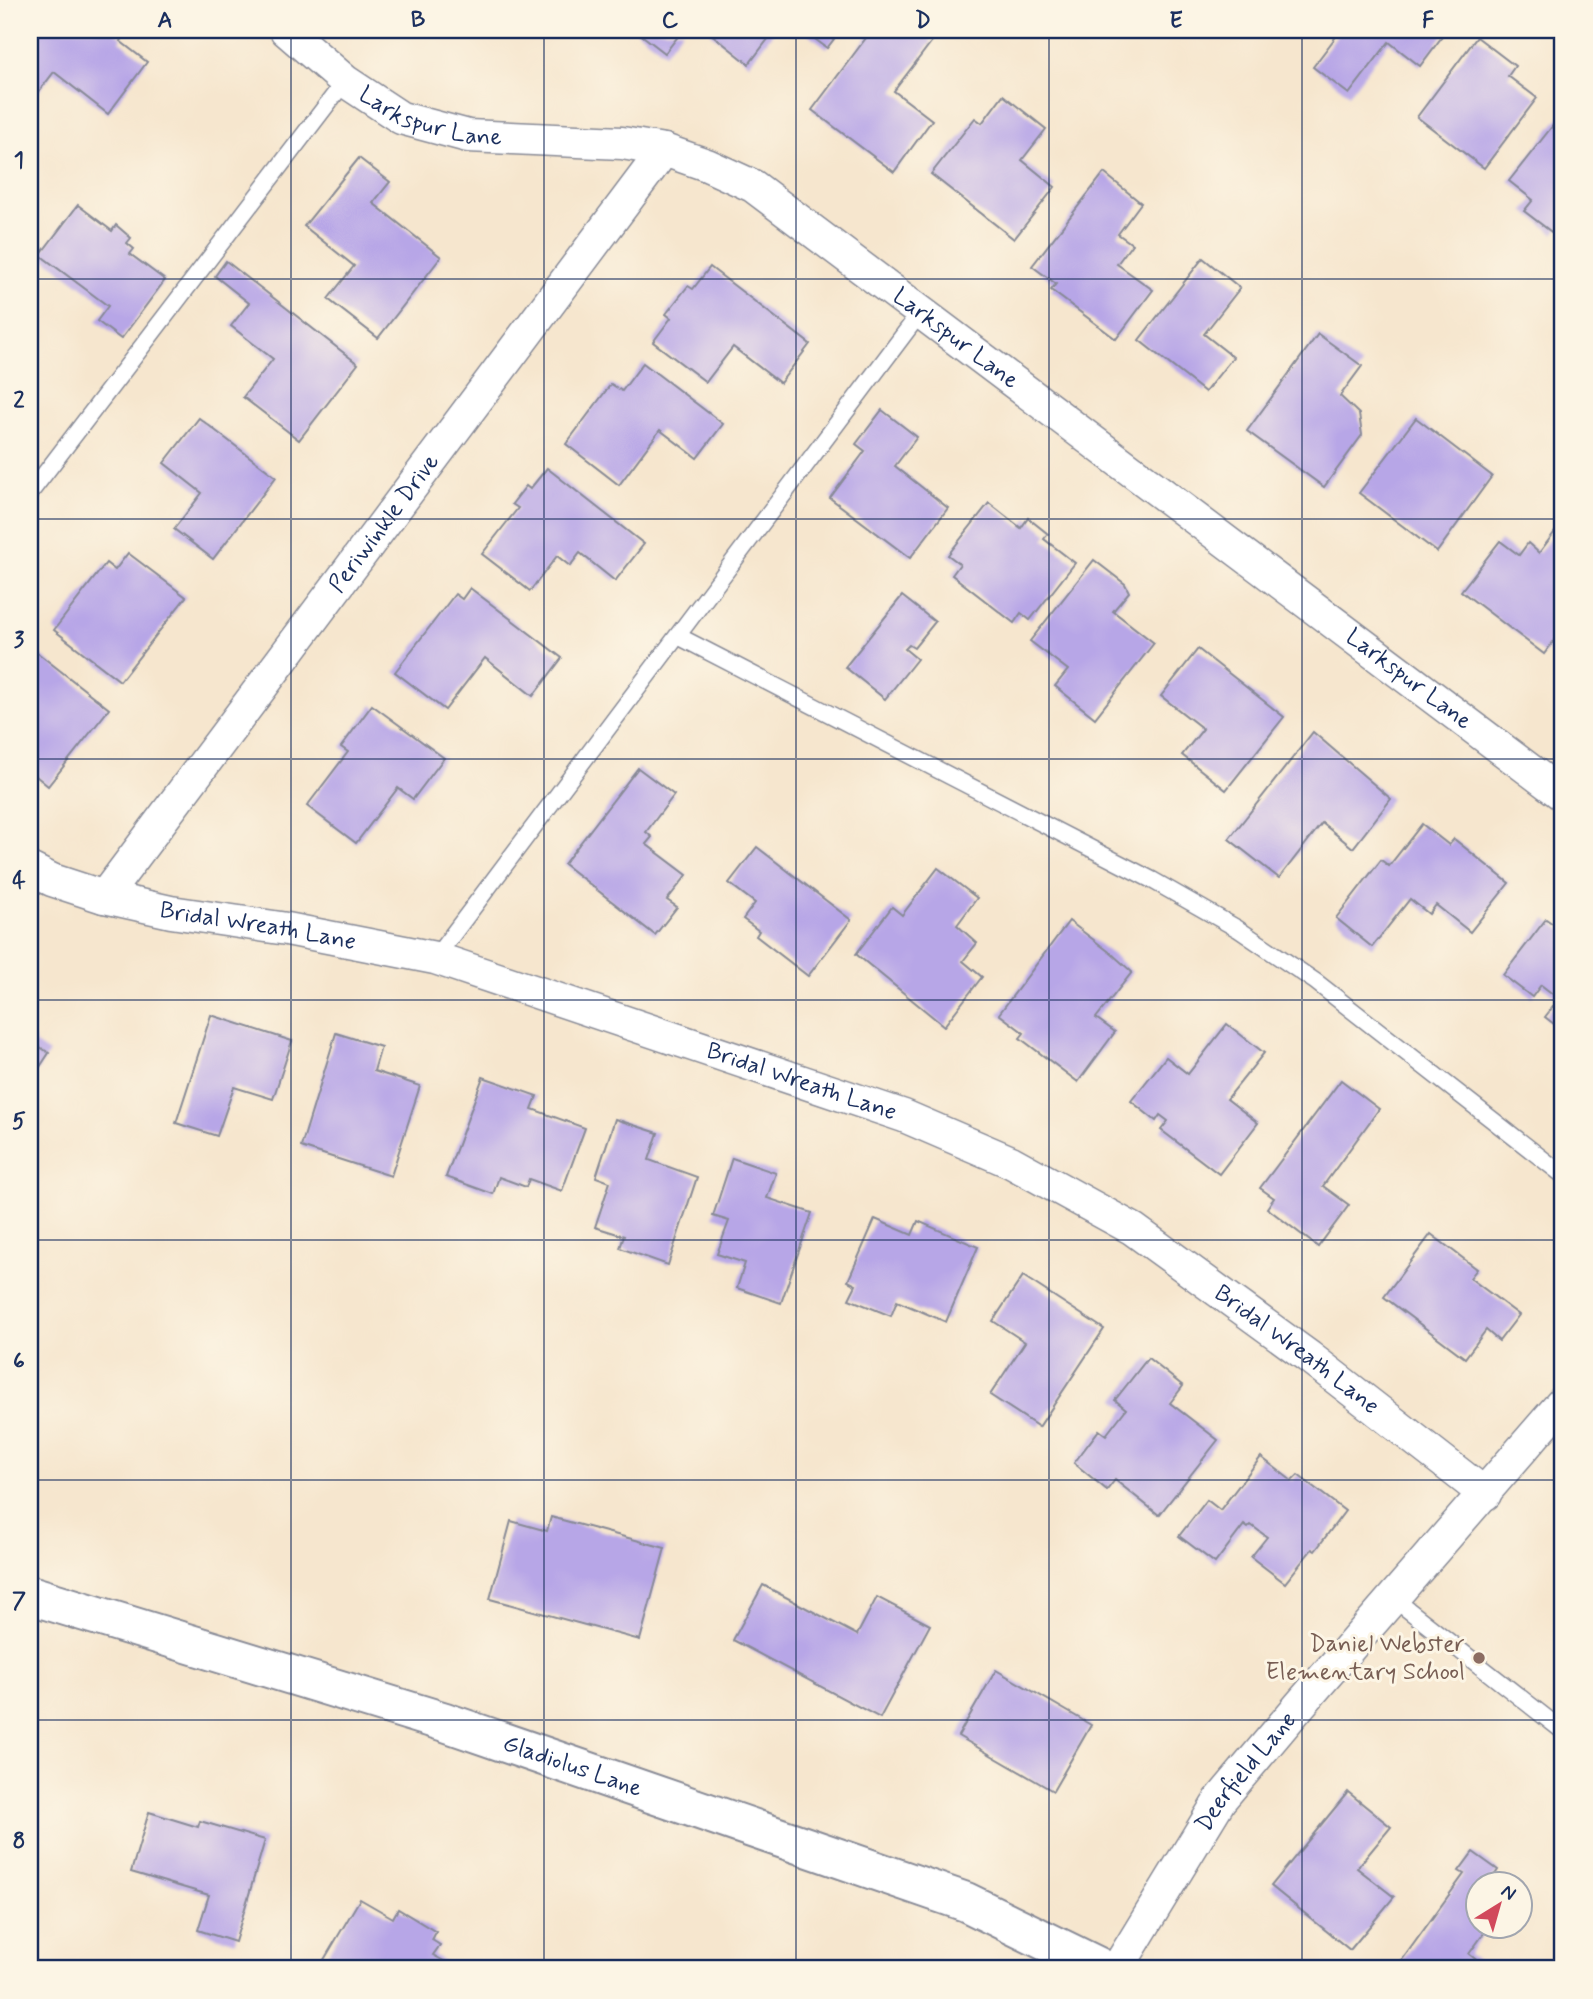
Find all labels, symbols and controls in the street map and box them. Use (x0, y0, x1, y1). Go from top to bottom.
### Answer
text: A (157, 6, 173, 36)
text: B (411, 6, 426, 36)
text: C (662, 6, 679, 36)
text: D (915, 6, 931, 36)
text: E (1169, 6, 1183, 36)
text: F (1422, 6, 1434, 36)
street label: Larkspur Lane (353, 79, 502, 153)
text: 1 (14, 146, 24, 176)
street label: Larkspur Lane (886, 281, 1025, 396)
text: 2 (13, 386, 25, 416)
street label: Periwinkle Drive (322, 448, 446, 599)
street label: Larkspur Lane (1339, 622, 1478, 737)
text: 3 (14, 626, 25, 656)
text: 4 (12, 866, 26, 896)
street label: Bridal Wreath Lane (157, 894, 359, 958)
street label: Bridal Wreath Lane (703, 1035, 901, 1128)
text: 5 (12, 1107, 26, 1137)
street label: Bridal Wreath Lane (1208, 1278, 1386, 1422)
text: 6 (13, 1347, 25, 1377)
text: 7 (12, 1587, 26, 1617)
place label: Daniel Webster Elementary School (1266, 1629, 1465, 1688)
marker: Daniel Webster Elementary School (1471, 1650, 1487, 1666)
street label: Deerfield Lane (1189, 1705, 1303, 1838)
street label: Gladiolus Lane (499, 1728, 646, 1804)
text: 8 (13, 1827, 25, 1857)
north arrow (1464, 1870, 1534, 1940)
text: N (1496, 1879, 1521, 1906)

